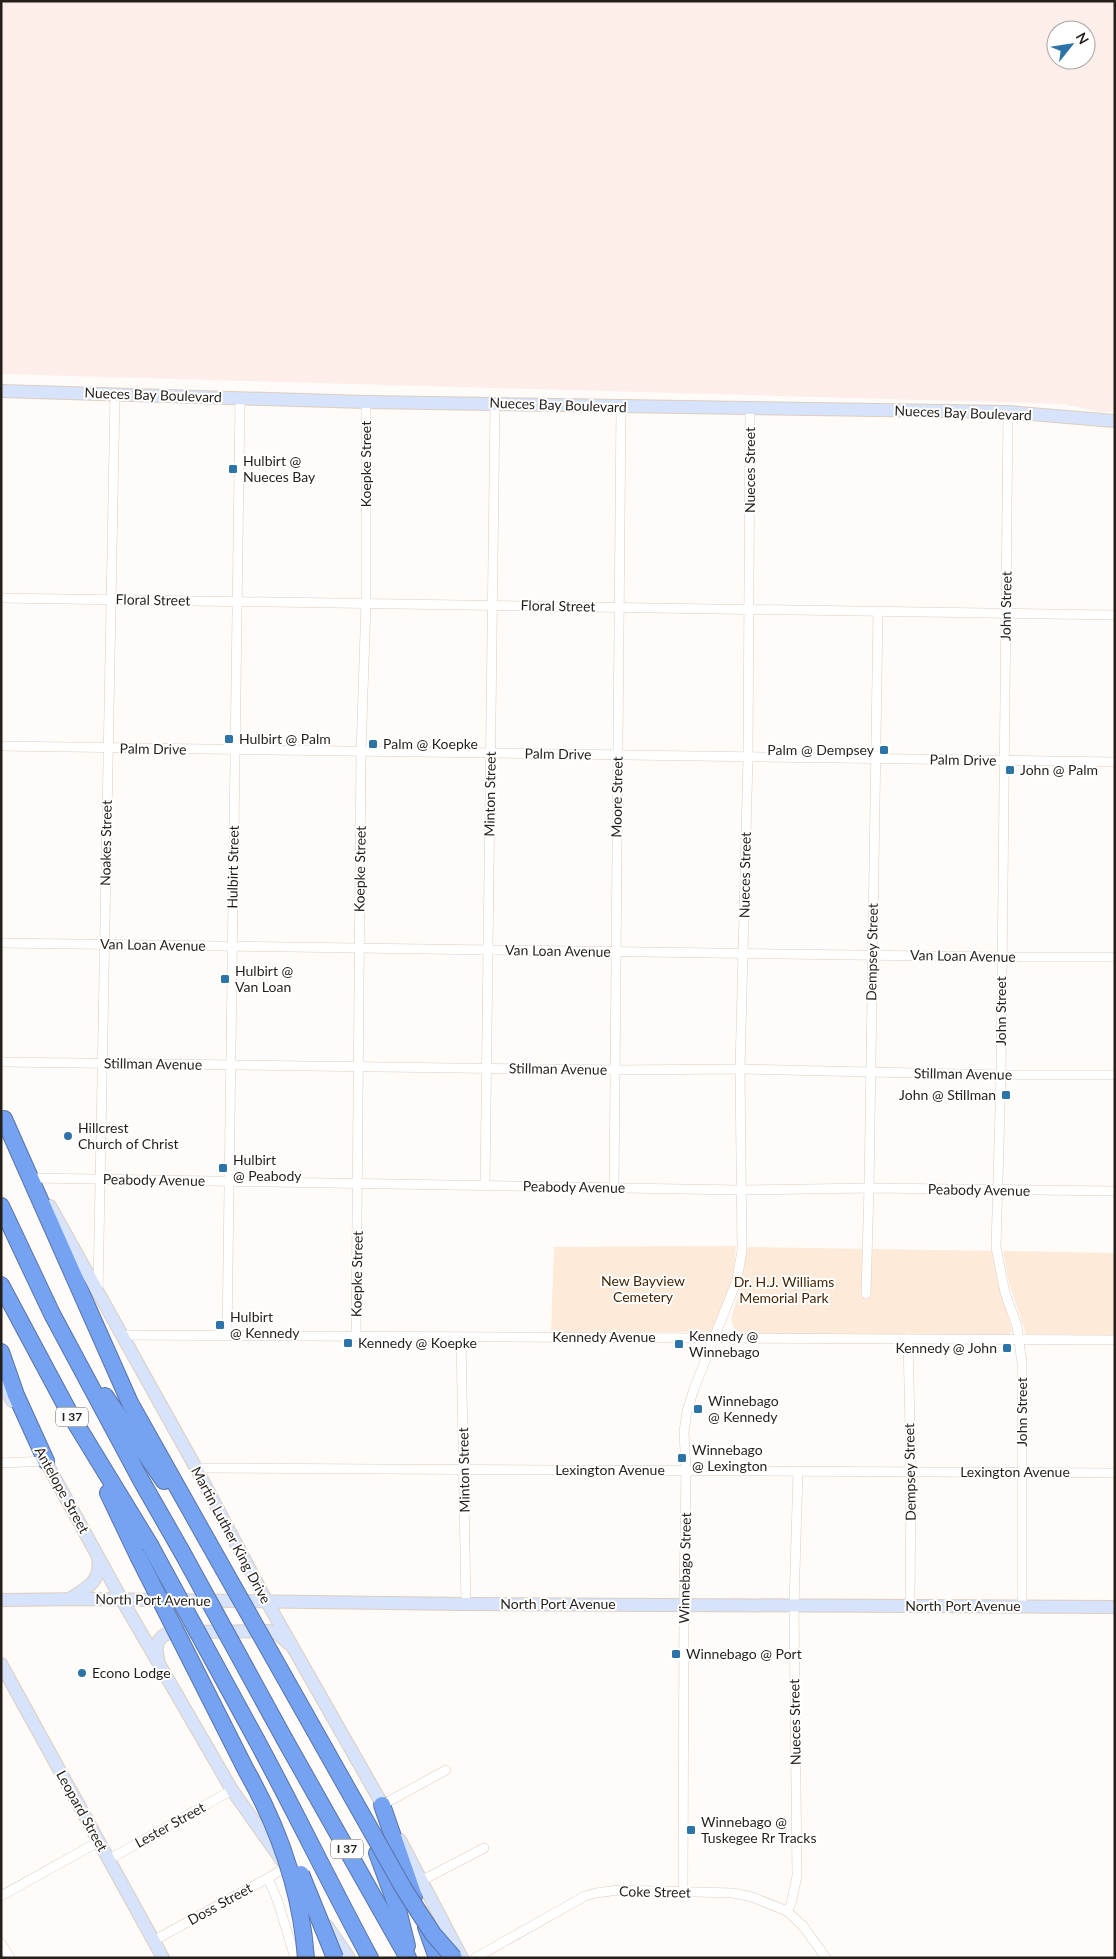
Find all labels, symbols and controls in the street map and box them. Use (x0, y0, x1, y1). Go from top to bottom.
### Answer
north arrow (1046, 20, 1096, 70)
text: N (1073, 29, 1093, 47)
street label: Nueces Bay Boulevard (84, 384, 222, 405)
street label: Nueces Bay Boulevard (489, 394, 627, 415)
street label: Nueces Bay Boulevard (894, 402, 1032, 423)
street label: Koepke Street (357, 421, 374, 507)
street label: Nueces Street (741, 427, 758, 513)
place label: Hulbirt @ Nueces Bay (243, 452, 316, 485)
marker: Hulbirt @ Nueces Bay (227, 463, 239, 475)
street label: John Street (996, 571, 1015, 641)
street label: Floral Street (115, 590, 191, 609)
street label: Floral Street (520, 596, 596, 615)
place label: Hulbirt @ Palm (239, 730, 331, 747)
marker: Hulbirt @ Palm (223, 733, 235, 745)
place label: Palm @ Koepke (383, 735, 478, 752)
marker: Palm @ Koepke (367, 738, 379, 750)
street label: Palm Drive (119, 739, 187, 758)
place label: Palm @ Dempsey (767, 741, 875, 758)
street label: Palm Drive (524, 744, 592, 763)
marker: Palm @ Dempsey (878, 744, 890, 756)
street label: Palm Drive (929, 750, 997, 769)
street label: Minton Street (480, 751, 499, 837)
street label: Moore Street (607, 756, 626, 838)
place label: John @ Palm (1020, 761, 1098, 778)
marker: John @ Palm (1004, 764, 1016, 776)
street label: Noakes Street (96, 800, 115, 886)
street label: Hulbirt Street (223, 825, 242, 909)
street label: Koepke Street (350, 826, 369, 912)
street label: Nueces Street (735, 832, 754, 918)
street label: Dempsey Street (862, 903, 881, 1001)
street label: Van Loan Avenue (100, 935, 206, 954)
street label: Van Loan Avenue (505, 941, 611, 960)
street label: Van Loan Avenue (910, 946, 1016, 965)
place label: Hulbirt @ Van Loan (235, 962, 294, 995)
marker: Hulbirt @ Van Loan (219, 973, 231, 985)
street label: John Street (992, 976, 1009, 1046)
street label: Stillman Avenue (104, 1054, 202, 1073)
street label: Stillman Avenue (509, 1059, 607, 1078)
street label: Stillman Avenue (914, 1064, 1012, 1083)
place label: John @ Stillman (899, 1086, 996, 1103)
marker: John @ Stillman (1000, 1089, 1012, 1101)
place label: Hillcrest Church of Christ (78, 1119, 179, 1152)
marker: Hillcrest Church of Christ (62, 1130, 74, 1142)
place label: Hulbirt @ Peabody (233, 1151, 302, 1184)
marker: Hulbirt @ Peabody (217, 1162, 229, 1174)
street label: Peabody Avenue (103, 1170, 205, 1189)
street label: Peabody Avenue (523, 1177, 625, 1196)
street label: Peabody Avenue (928, 1180, 1030, 1199)
street label: Koepke Street (347, 1231, 366, 1317)
park label: New Bayview Cemetery (601, 1272, 685, 1305)
park label: Dr. H.J. Williams Memorial Park (734, 1273, 834, 1306)
place label: Hulbirt @ Kennedy (230, 1308, 300, 1341)
marker: Hulbirt @ Kennedy (214, 1319, 226, 1331)
place label: Kennedy @ Winnebago (689, 1327, 760, 1360)
street label: Kennedy Avenue (552, 1328, 656, 1345)
place label: Kennedy @ Koepke (358, 1334, 477, 1351)
marker: Kennedy @ Koepke (342, 1337, 354, 1349)
marker: Kennedy @ Winnebago (673, 1338, 685, 1350)
place label: Kennedy @ John (895, 1339, 997, 1356)
marker: Kennedy @ John (1001, 1342, 1013, 1354)
street label: John Street (1013, 1377, 1030, 1447)
place label: Winnebago @ Kennedy (708, 1392, 779, 1425)
marker: Winnebago @ Kennedy (692, 1403, 704, 1415)
road number: I 37 (56, 1408, 88, 1426)
street label: Dempsey Street (900, 1423, 919, 1521)
street label: Minton Street (454, 1427, 473, 1513)
place label: Winnebago @ Lexington (692, 1441, 767, 1474)
street label: Antelope Street (32, 1443, 93, 1536)
marker: Winnebago @ Lexington (676, 1452, 688, 1464)
street label: Lexington Avenue (555, 1461, 665, 1478)
street label: Martin Luther King Drive (188, 1463, 275, 1606)
street label: Lexington Avenue (960, 1463, 1070, 1480)
street label: Winnebago Street (675, 1512, 694, 1624)
street label: North Port Avenue (95, 1590, 211, 1609)
street label: North Port Avenue (500, 1595, 616, 1612)
street label: North Port Avenue (905, 1597, 1021, 1614)
place label: Winnebago @ Port (686, 1645, 802, 1662)
marker: Winnebago @ Port (670, 1648, 682, 1660)
place label: Econo Lodge (92, 1664, 171, 1681)
marker: Econo Lodge (76, 1667, 88, 1679)
street label: Nueces Street (785, 1679, 804, 1765)
street label: Leopard Street (53, 1767, 112, 1854)
street label: Lester Street (132, 1798, 208, 1851)
place label: Winnebago @ Tuskegee Rr Tracks (701, 1813, 816, 1846)
marker: Winnebago @ Tuskegee Rr Tracks (685, 1824, 697, 1836)
road number: I 37 (331, 1840, 363, 1858)
street label: Doss Street (185, 1879, 255, 1928)
street label: Coke Street (619, 1882, 691, 1901)

